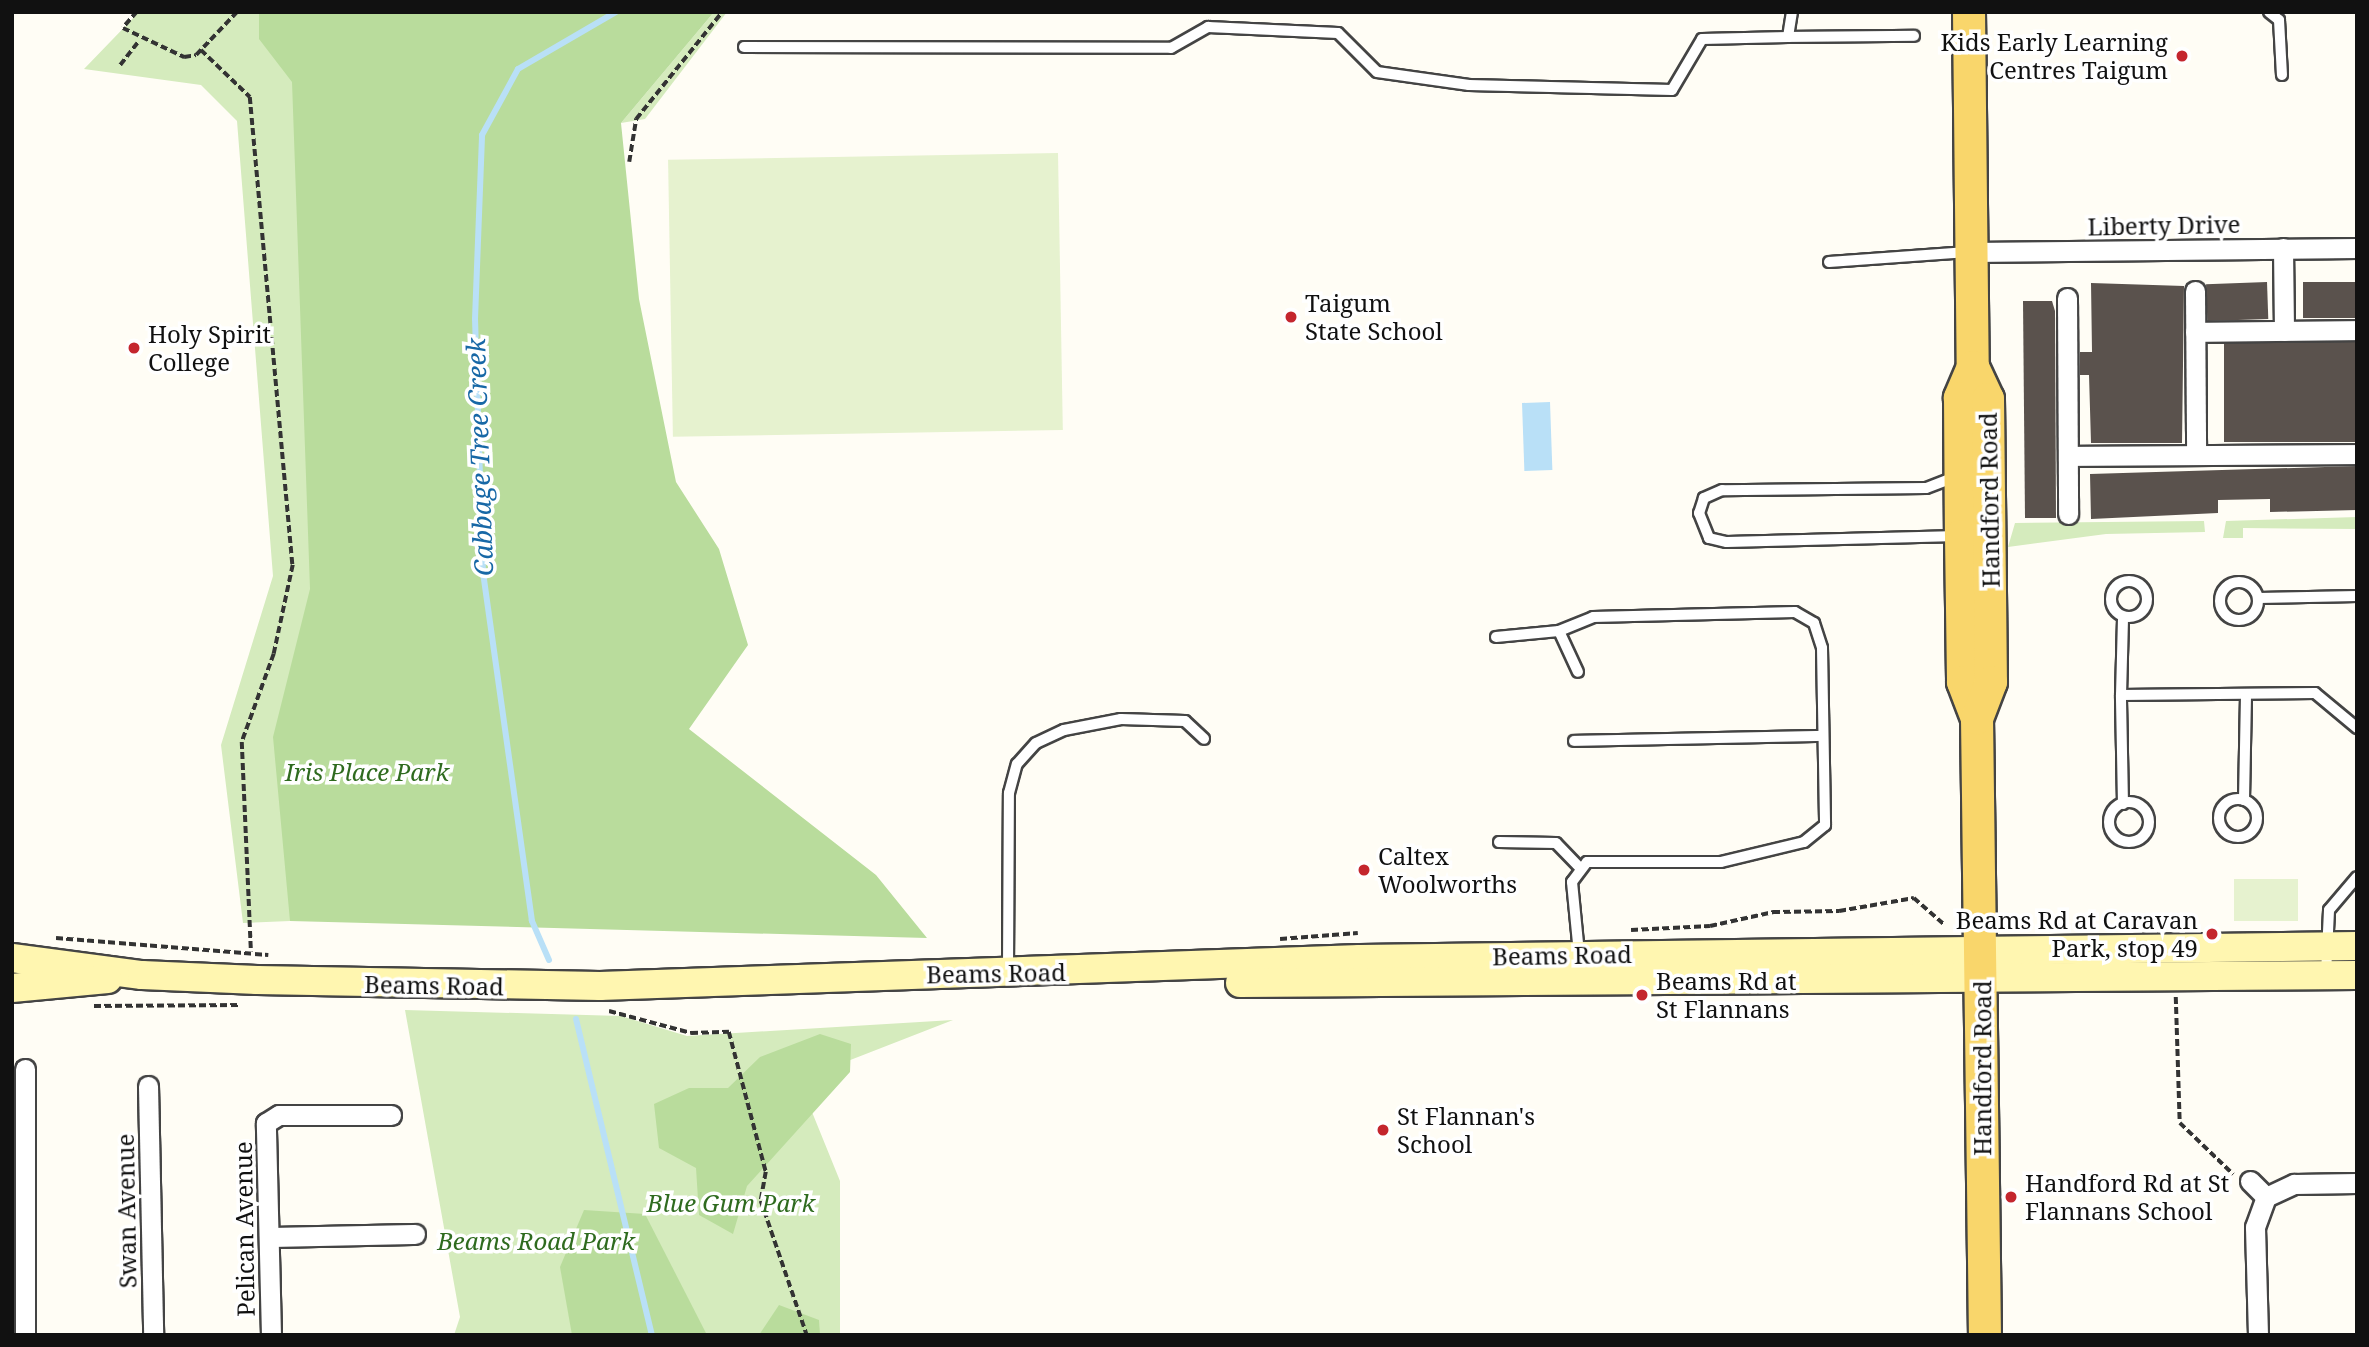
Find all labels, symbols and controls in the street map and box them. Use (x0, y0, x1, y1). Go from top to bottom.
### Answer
place label: Kids Early Learning Centres Taigum (1941, 28, 2168, 84)
marker: Kids Early Learning Centres Taigum (2174, 48, 2190, 64)
street label: Liberty Drive (2087, 209, 2241, 241)
place label: Taigum State School (1305, 289, 1443, 345)
marker: Taigum State School (1283, 309, 1299, 325)
place label: Holy Spirit College (148, 320, 271, 376)
water label: Cabbage Tree Creek (460, 338, 500, 576)
marker: Holy Spirit College (126, 340, 142, 356)
street label: Handford Road (1973, 412, 2005, 588)
park label: Iris Place Park (285, 758, 449, 786)
place label: Caltex Woolworths (1378, 842, 1517, 898)
marker: Caltex Woolworths (1356, 862, 1372, 878)
place label: Beams Rd at Caravan Park, stop 49 (1956, 906, 2198, 962)
marker: Beams Rd at Caravan Park, stop 49 (2204, 926, 2220, 942)
street label: Beams Road (1492, 939, 1632, 971)
street label: Beams Road (926, 957, 1066, 989)
place label: Beams Rd at St Flannans (1656, 967, 1796, 1023)
street label: Beams Road (364, 969, 504, 1001)
street label: Handford Road (1968, 980, 1996, 1156)
marker: Beams Rd at St Flannans (1634, 987, 1650, 1003)
place label: St Flannan's School (1397, 1102, 1535, 1158)
marker: St Flannan's School (1375, 1122, 1391, 1138)
street label: Swan Avenue (110, 1134, 142, 1288)
street label: Pelican Avenue (228, 1141, 260, 1317)
place label: Handford Rd at St Flannans School (2025, 1169, 2229, 1225)
park label: Blue Gum Park (647, 1189, 815, 1217)
marker: Handford Rd at St Flannans School (2003, 1189, 2019, 1205)
park label: Beams Road Park (437, 1227, 635, 1255)

